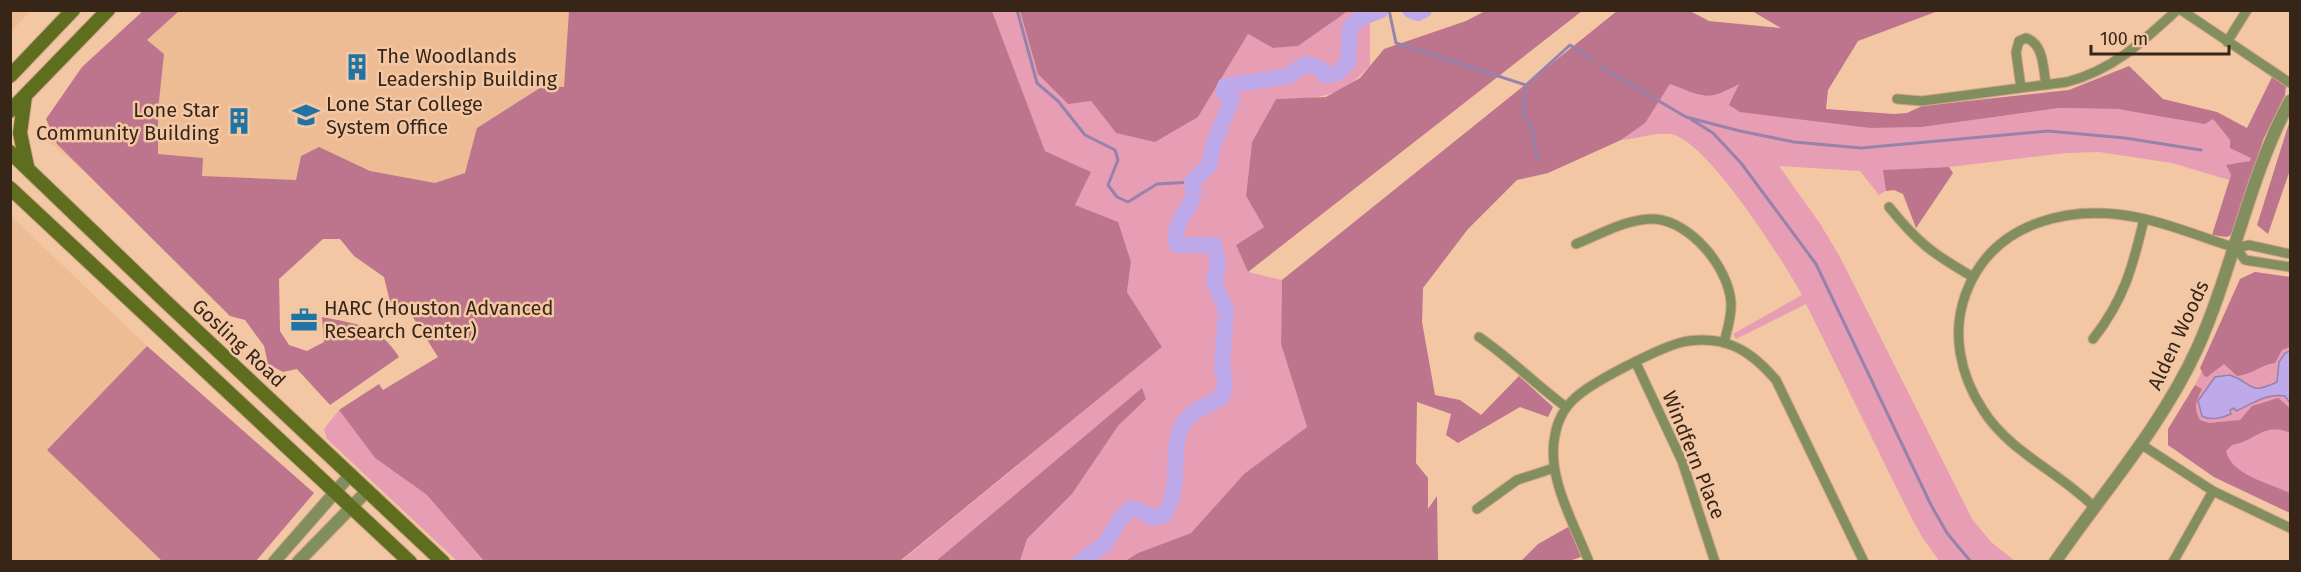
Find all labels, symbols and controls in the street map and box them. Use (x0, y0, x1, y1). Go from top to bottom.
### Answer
scale bar (2091, 18, 2229, 56)
text: 100 m (2100, 28, 2148, 50)
place label: The Woodlands Leadership Building (377, 44, 558, 91)
building icon: The Woodlands Leadership Building (342, 52, 372, 82)
place label: Lone Star College System Office (326, 92, 483, 139)
place label: Lone Star Community Building (36, 98, 220, 145)
school or university icon: Lone Star College System Office (291, 100, 321, 130)
building icon: Lone Star Community Building (224, 106, 254, 136)
street label: Alden Woods (2142, 276, 2214, 394)
street label: Gosling Road (187, 294, 291, 392)
place label: HARC (Houston Advanced Research Center) (324, 296, 553, 343)
office icon: HARC (Houston Advanced Research Center) (289, 305, 319, 335)
street label: Windfern Place (1657, 387, 1731, 523)

